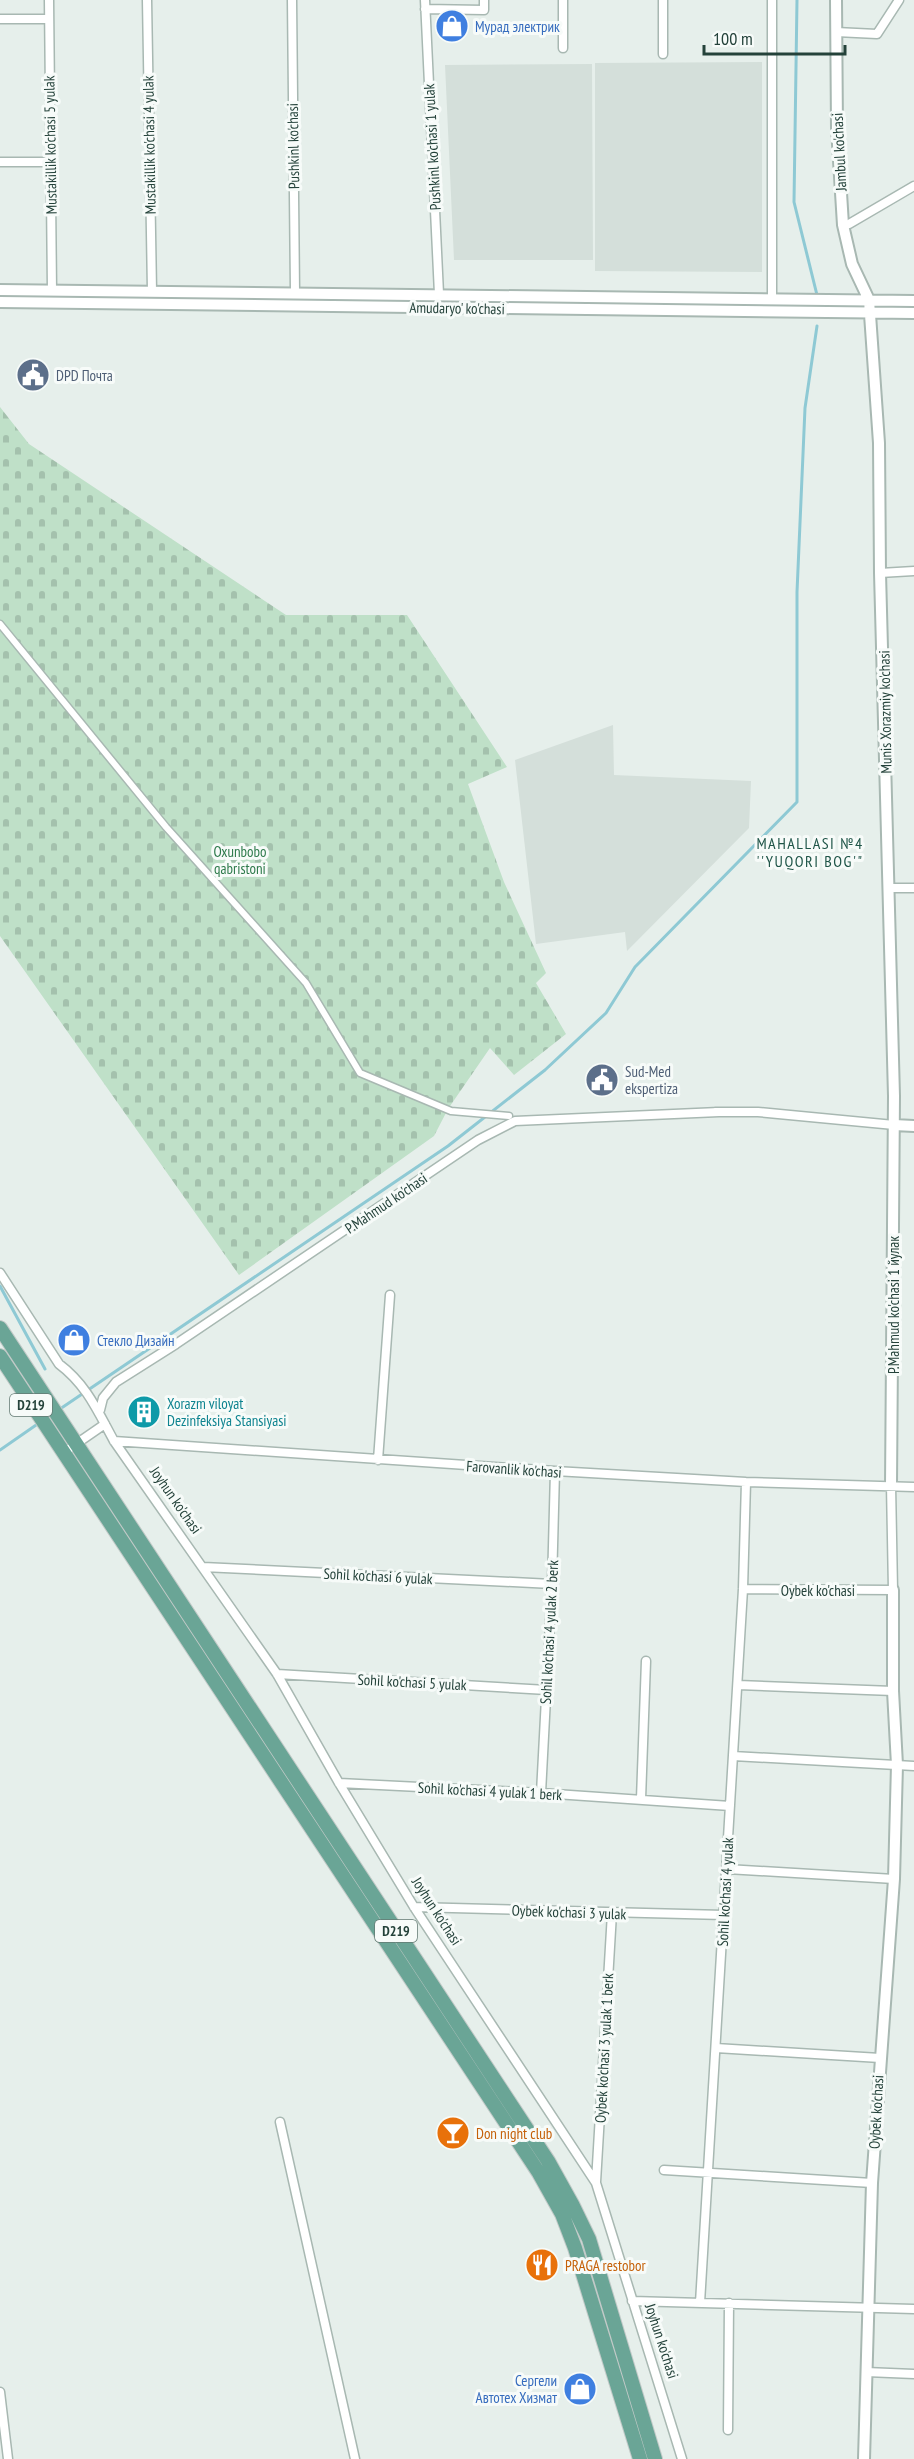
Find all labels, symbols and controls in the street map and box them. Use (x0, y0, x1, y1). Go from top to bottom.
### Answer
shop icon: Мурад электрик (434, 8, 470, 44)
place label: Мурад электрик (475, 17, 560, 36)
scale bar (704, 18, 845, 56)
text: 100 m (713, 27, 753, 50)
street label: Mustakillik ko'chasi 5 yulak (39, 75, 61, 215)
street label: Mustakillik ko'chasi 4 yulak (138, 75, 160, 215)
street label: Pushkinl ko'chasi 1 yulak (419, 83, 445, 211)
street label: Pushkinl ko'chasi (283, 103, 303, 189)
street label: Jambul ko'chasi (827, 112, 851, 193)
street label: Amudaryo' ko'chasi (409, 298, 505, 318)
public building icon: DPD Почта (15, 357, 51, 393)
place label: DPD Почта (56, 366, 113, 385)
street label: Munis Xorazmiy ko'chasi (874, 650, 896, 774)
district label: MAHALLASI №4 ''YUQORI BOG'" (756, 833, 864, 871)
park label: Oxunbobo qabristoni (213, 842, 267, 878)
public building icon: Sud-Med ekspertiza (584, 1062, 620, 1098)
place label: Sud-Med ekspertiza (625, 1062, 678, 1098)
street label: P.Mahmud ko'chasi (341, 1169, 431, 1237)
street label: P.Mahmud ko'chasi 1 йулак (884, 1236, 903, 1374)
shop icon: Стекло Дизайн (56, 1322, 92, 1358)
place label: Стекло Дизайн (97, 1331, 175, 1350)
road number: D219 (10, 1394, 52, 1416)
building icon: Xorazm viloyat Dezinfeksiya Stansiyasi (126, 1394, 162, 1430)
place label: Xorazm viloyat Dezinfeksiya Stansiyasi (167, 1394, 287, 1430)
street label: Farovanlik ko'chasi (466, 1456, 562, 1482)
street label: Joyhun ko'chasi (145, 1462, 206, 1537)
street label: Sohil ko'chasi 4 yulak 2 berk (536, 1559, 562, 1705)
street label: Sohil ko'chasi 6 yulak (323, 1564, 433, 1588)
street label: Oybek ko'chasi (781, 1581, 855, 1600)
street label: Sohil ko'chasi 5 yulak (357, 1670, 467, 1694)
street label: Sohil ko'chasi 4 yulak 1 berk (417, 1778, 563, 1804)
street label: Sohil ko'chasi 4 yulak (713, 1837, 737, 1947)
street label: Joyhun ko'chasi (407, 1872, 466, 1949)
street label: Oybek ko'chasi 3 yulak (511, 1901, 627, 1924)
road number: D219 (375, 1920, 417, 1942)
street label: Oybek ko'chasi 3 yulak 1 berk (591, 1972, 617, 2123)
street label: Oybek ko'chasi (865, 2074, 887, 2150)
bar icon: Don night club (435, 2115, 471, 2151)
place label: Don night club (476, 2124, 552, 2143)
restaurant icon: PRAGA restobor (524, 2247, 560, 2283)
place label: PRAGA restobor (565, 2256, 646, 2275)
street label: Joyhun ko'chasi (641, 2300, 683, 2381)
place label: Сергели Автотех Хизмат (476, 2371, 557, 2407)
shop icon: Сергели Автотех Хизмат (562, 2371, 598, 2407)

